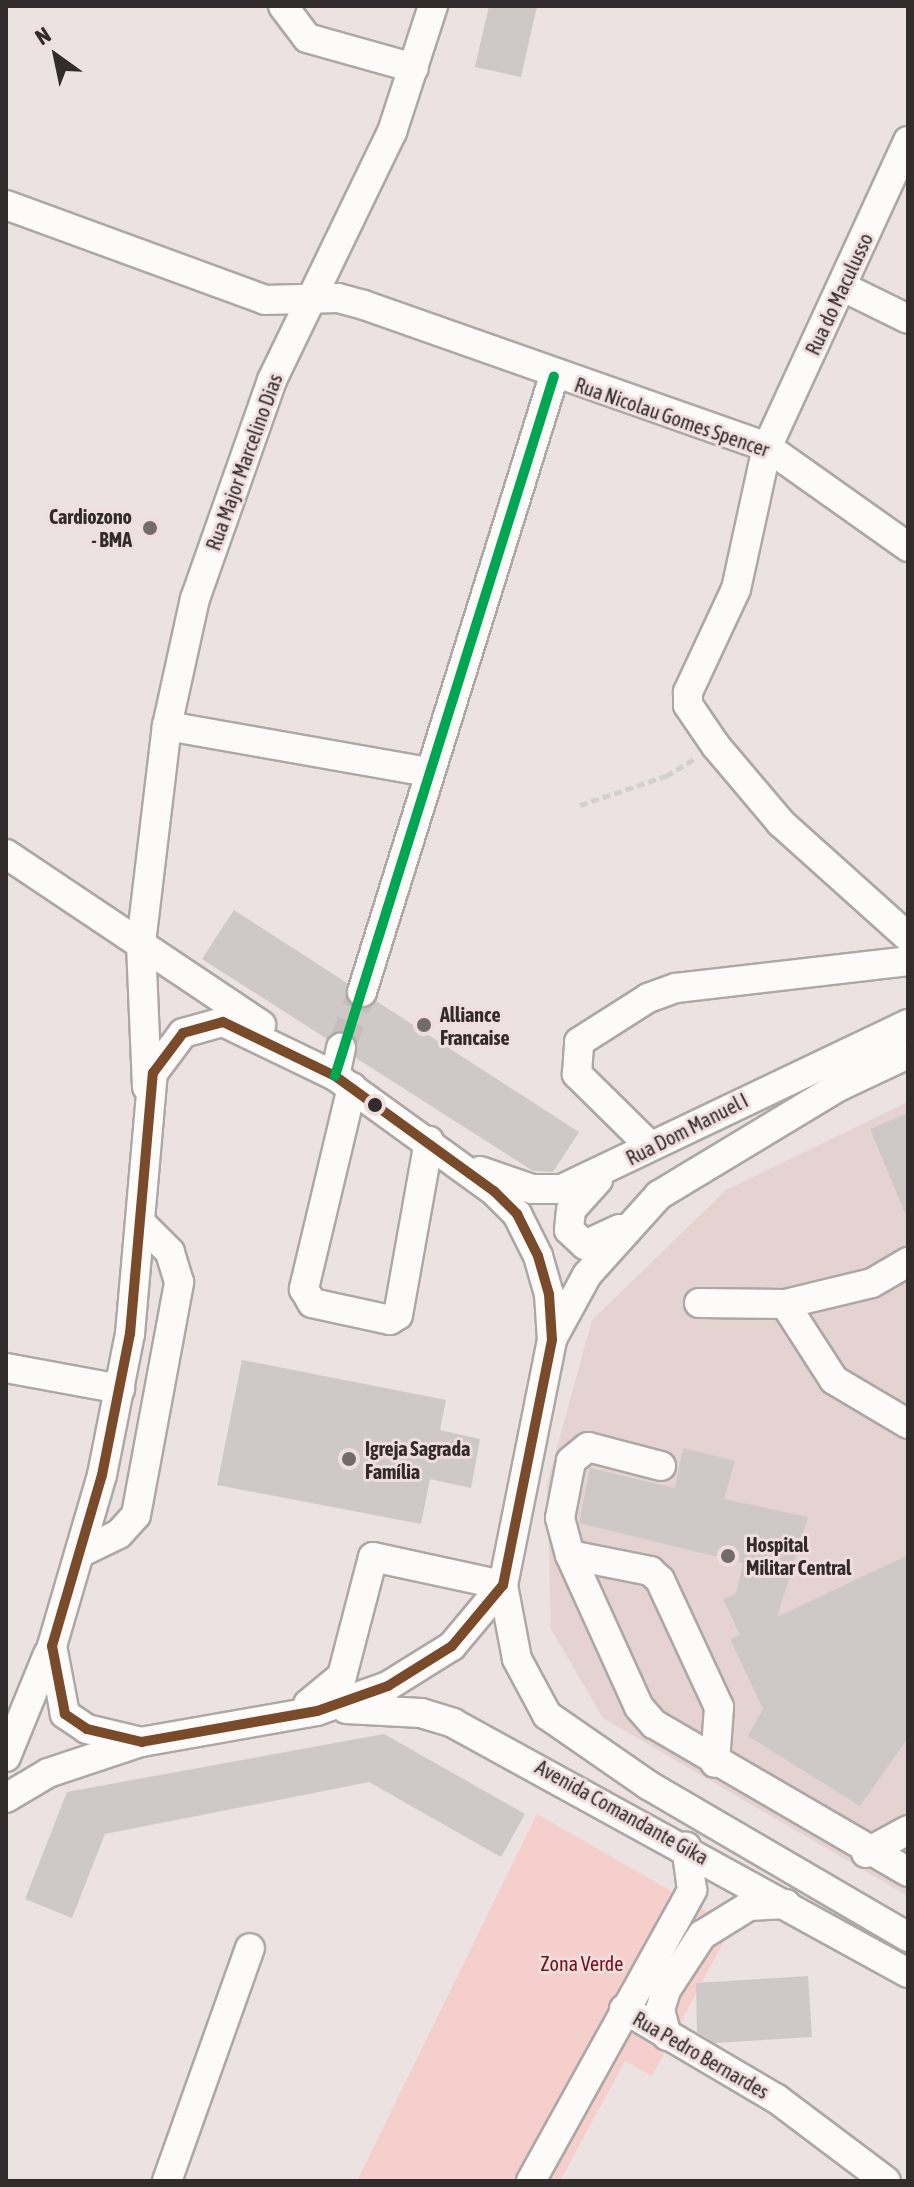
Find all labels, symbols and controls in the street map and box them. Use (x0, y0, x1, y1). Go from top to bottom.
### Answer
north arrow (16, 16, 96, 96)
text: N (30, 21, 55, 50)
street label: Rua do Maculusso (800, 229, 878, 359)
street label: Rua Major Marcelino Dias (201, 370, 287, 554)
street label: Rua Nicolau Gomes Spencer (572, 372, 772, 462)
place label: Cardiozono - BMA (49, 504, 132, 551)
marker: Cardiozono - BMA (139, 517, 161, 539)
place label: Alliance Francaise (440, 1002, 510, 1049)
marker: Alliance Francaise (415, 1016, 433, 1034)
street label: Rua Dom Manuel I (622, 1088, 752, 1170)
unlabelled marker (367, 1097, 383, 1113)
place label: Igreja Sagrada Família (365, 1436, 470, 1483)
marker: Igreja Sagrada Família (340, 1450, 358, 1468)
place label: Hospital Militar Central (746, 1532, 851, 1579)
marker: Hospital Militar Central (717, 1545, 739, 1567)
street label: Avenida Comandante Gika (531, 1755, 713, 1869)
park label: Zona Verde (541, 1951, 623, 1975)
street label: Rua Pedro Bernardes (629, 2006, 773, 2104)

